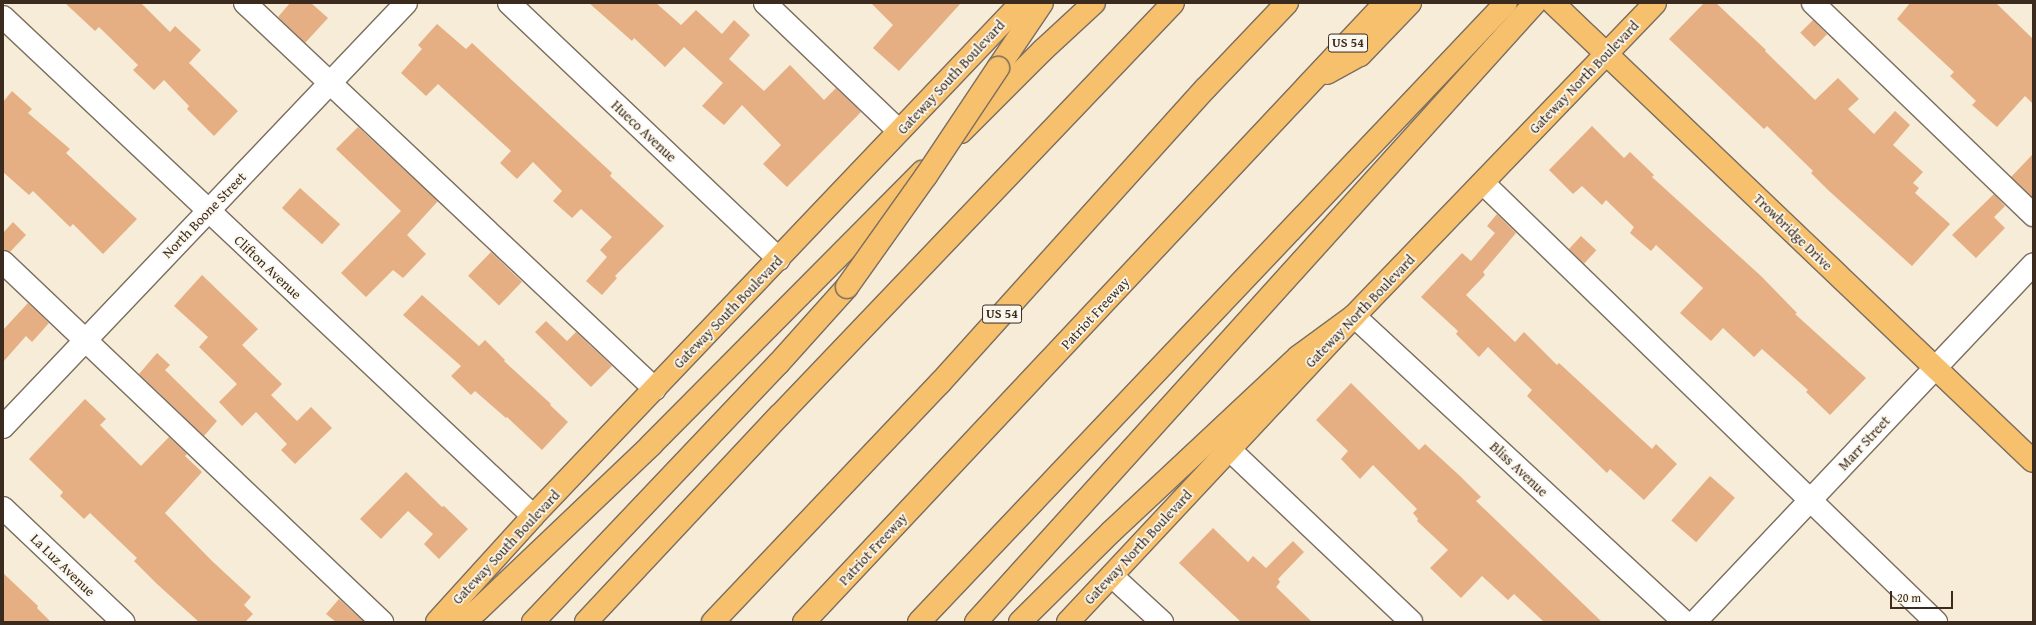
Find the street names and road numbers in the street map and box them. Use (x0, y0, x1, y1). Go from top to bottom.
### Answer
street label: Gateway South Boulevard (894, 16, 1008, 138)
street label: Gateway North Boulevard (1526, 17, 1642, 137)
road number: US 54 (1328, 32, 1368, 54)
street label: Hueco Avenue (608, 97, 680, 165)
street label: North Boone Street (159, 168, 249, 262)
street label: Trowbridge Drive (1750, 190, 1836, 274)
street label: Clifton Avenue (231, 232, 305, 302)
street label: Gateway North Boulevard (1302, 251, 1418, 371)
street label: Gateway South Boulevard (670, 252, 786, 372)
street label: Patriot Freeway (1057, 273, 1133, 353)
road number: US 54 (982, 303, 1022, 325)
street label: Marr Street (1835, 412, 1893, 474)
street label: Bliss Avenue (1487, 438, 1551, 500)
street label: Gateway South Boulevard (449, 486, 563, 608)
street label: Gateway North Boulevard (1081, 486, 1195, 608)
street label: Patriot Freeway (835, 509, 911, 589)
street label: La Luz Avenue (27, 530, 99, 600)

